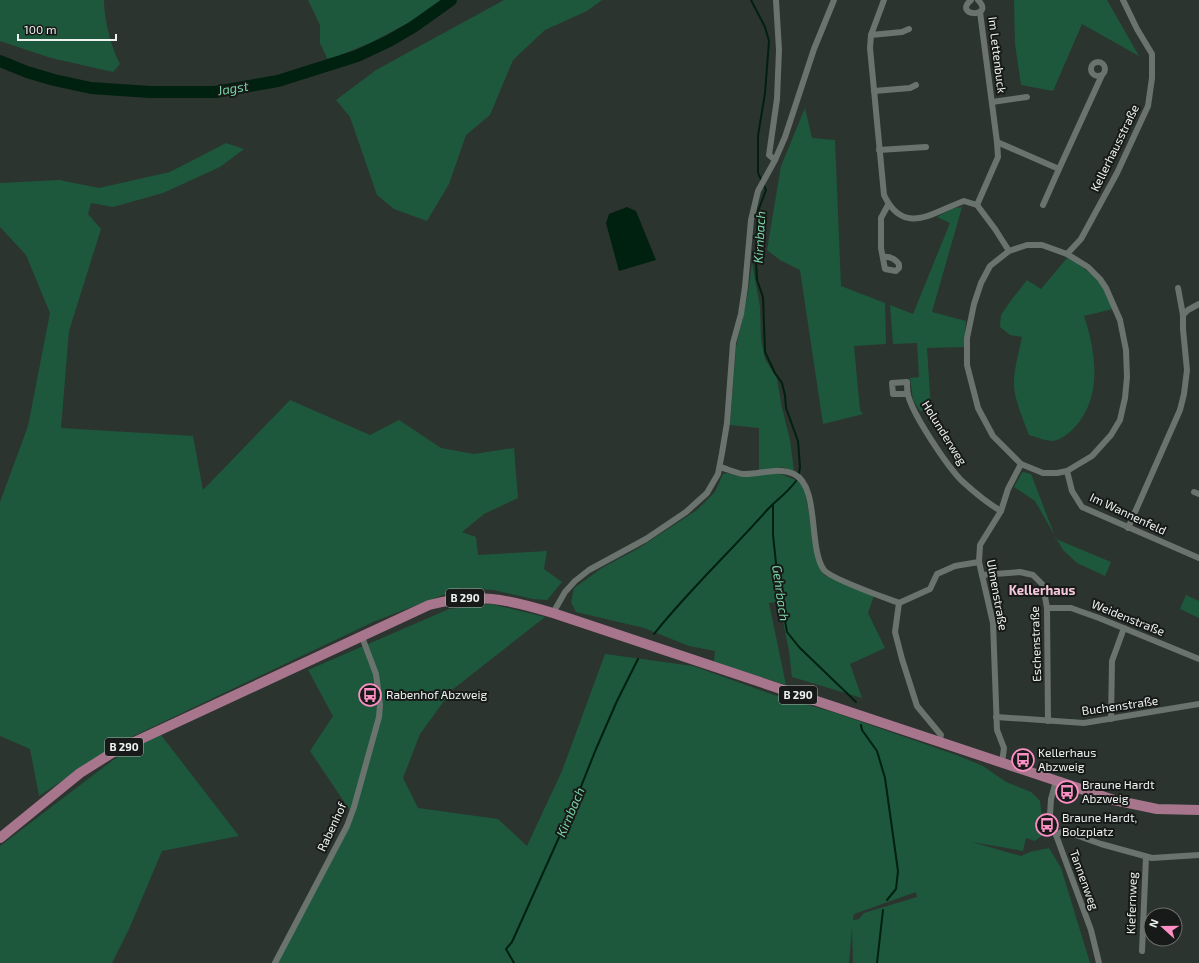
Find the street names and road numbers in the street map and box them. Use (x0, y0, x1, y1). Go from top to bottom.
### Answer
street label: Im Lettenbuck (986, 16, 1010, 94)
street label: Kellerhausstraße (1087, 102, 1141, 193)
street label: Holunderweg (919, 398, 970, 468)
street label: Im Wannenfeld (1088, 489, 1169, 537)
street label: Ulmenstraße (985, 558, 1011, 632)
road number: B 290 (446, 589, 484, 607)
street label: Weidenstraße (1090, 596, 1167, 638)
street label: Eschenstraße (1027, 606, 1043, 682)
road number: B 290 (779, 686, 817, 704)
street label: Buchenstraße (1081, 693, 1159, 717)
road number: B 290 (105, 738, 143, 756)
street label: Rabenhof (314, 799, 349, 853)
street label: Tannenweg (1068, 848, 1102, 912)
street label: Kiefernweg (1123, 871, 1139, 934)

